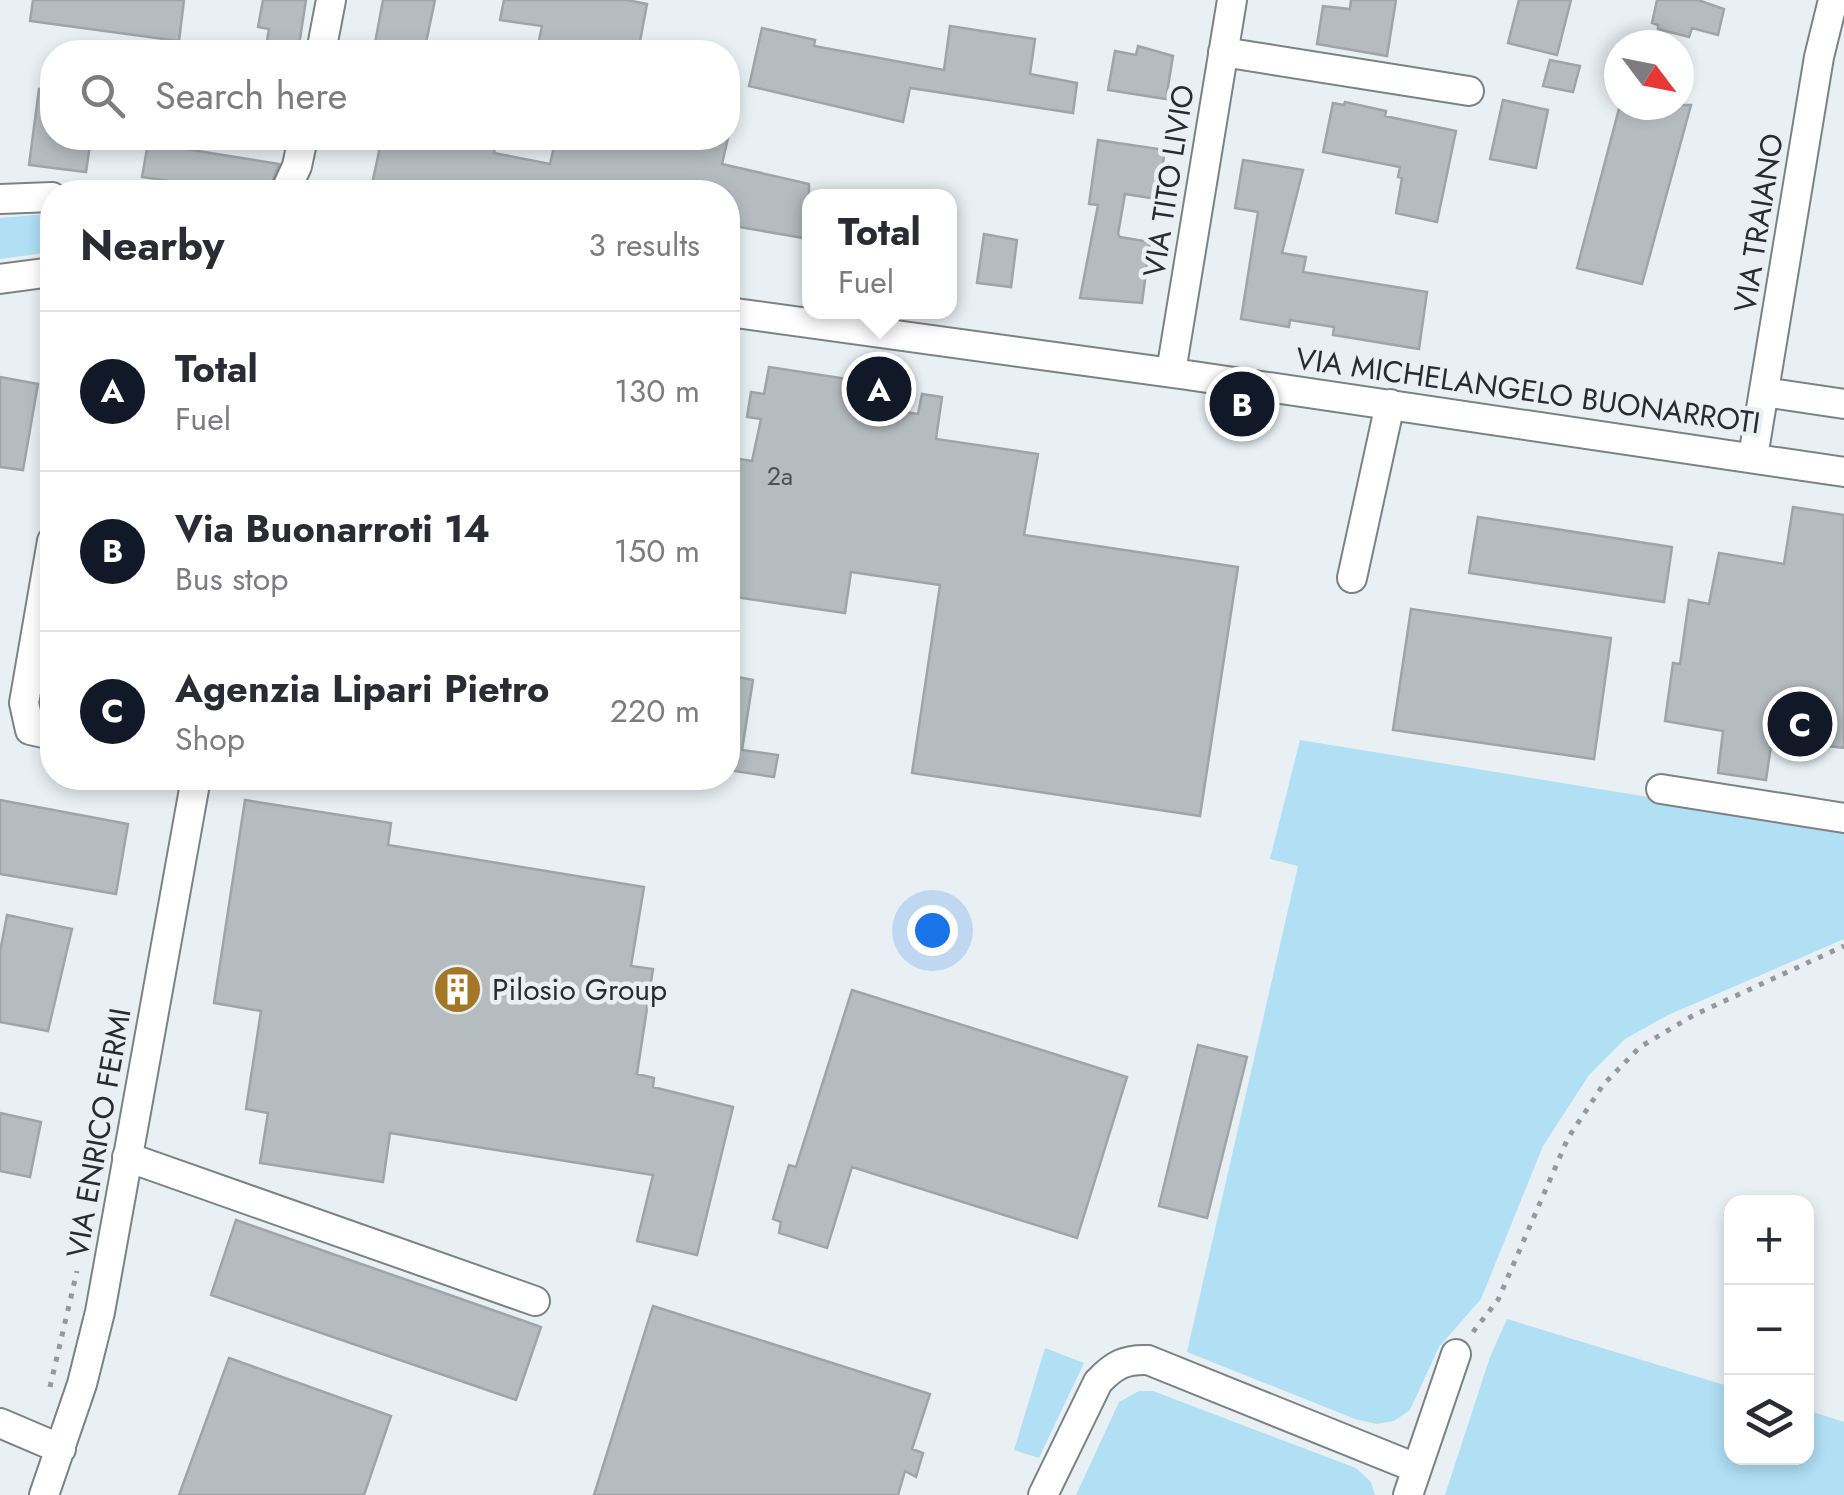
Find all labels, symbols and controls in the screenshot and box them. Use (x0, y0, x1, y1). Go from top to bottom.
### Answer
north arrow (1604, 30, 1694, 120)
search box (40, 40, 740, 150)
icon: search (75, 68, 130, 123)
text: Search here (155, 68, 347, 123)
street label: VIA TITO LIVIO (1132, 82, 1205, 280)
street label: VIA TRAIANO (1723, 130, 1794, 315)
popup (802, 189, 957, 319)
text: Total (838, 204, 921, 259)
text: Nearby (80, 215, 224, 276)
text: 3 results (588, 222, 700, 268)
text: Fuel (838, 259, 894, 305)
street label: VIA MICHELANGELO BUONARROTI (1293, 337, 1763, 444)
text: Total (175, 341, 258, 396)
pin: A (846, 352, 912, 426)
pin: B (1210, 366, 1274, 442)
text: A (101, 368, 124, 414)
text: 130 m (614, 368, 700, 414)
text: Fuel (175, 396, 231, 442)
house number: 2a (767, 458, 793, 494)
text: Via Buonarroti 14 (175, 501, 490, 556)
text: B (102, 528, 123, 574)
text: 150 m (614, 528, 700, 574)
text: Bus stop (175, 556, 288, 602)
text: Agenzia Lipari Pietro (175, 661, 549, 716)
pin: C (1768, 686, 1832, 762)
text: C (101, 688, 124, 734)
text: 220 m (610, 688, 700, 734)
text: Shop (175, 716, 245, 762)
your location (907, 905, 958, 956)
building icon: Pilosio Group (431, 964, 483, 1016)
place label: Pilosio Group (492, 968, 667, 1011)
street label: VIA ENRICO FERMI (55, 1005, 142, 1261)
map controls (1724, 1195, 1814, 1465)
button: + (1724, 1195, 1814, 1285)
button: − (1724, 1285, 1814, 1375)
button: layers (1724, 1375, 1814, 1465)

